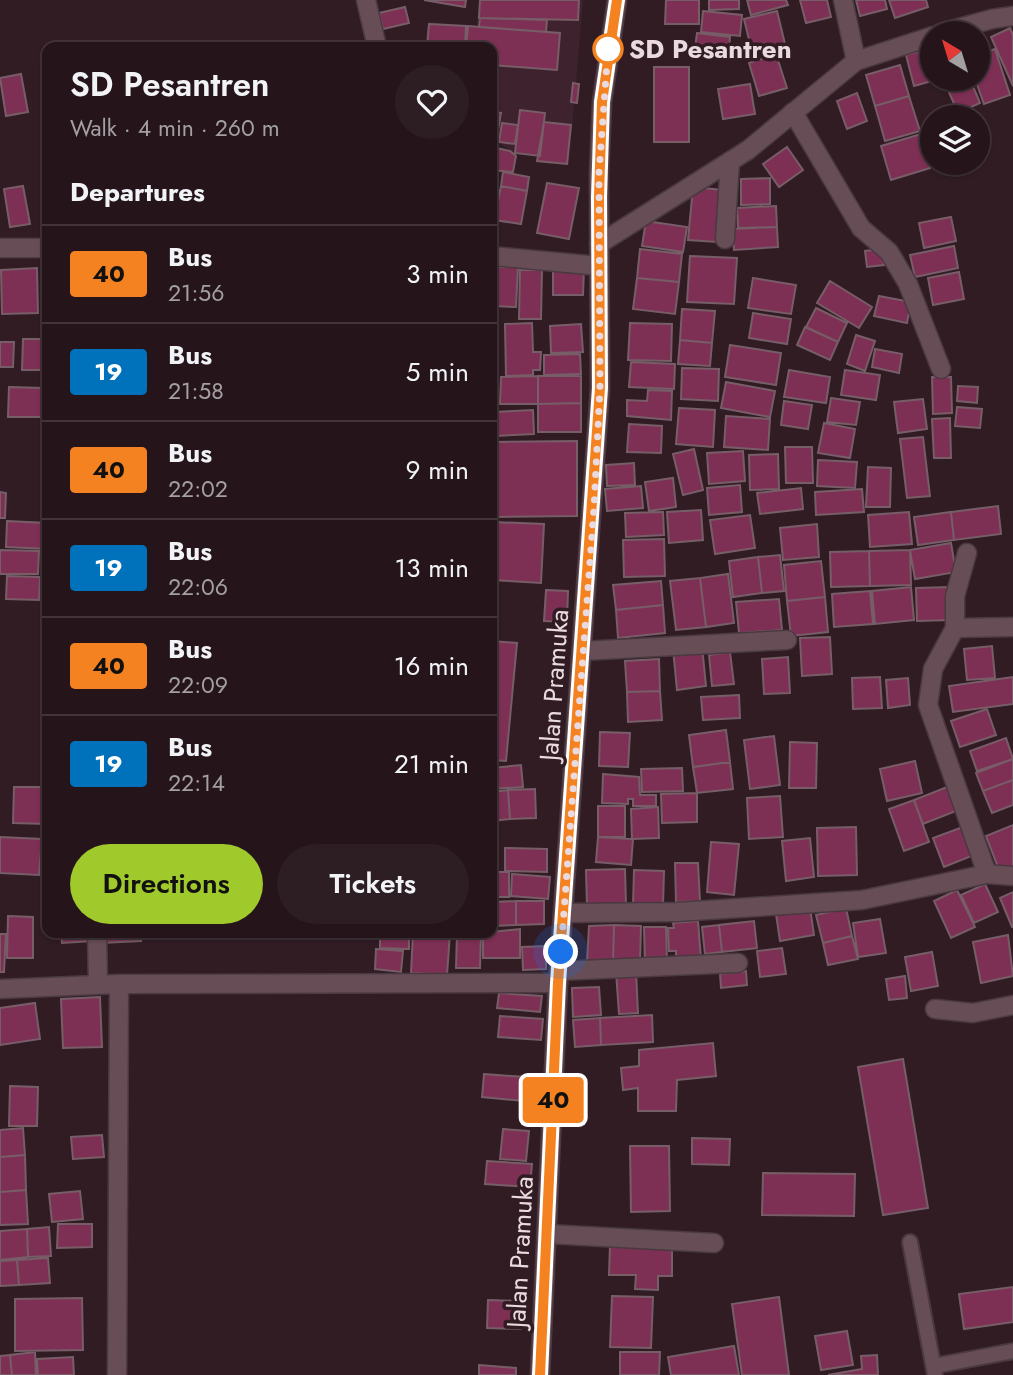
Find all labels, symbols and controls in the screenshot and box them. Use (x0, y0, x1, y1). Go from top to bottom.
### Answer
north arrow (920, 21, 990, 91)
map controls (920, 21, 990, 175)
place label: SD Pesantren (629, 30, 792, 68)
marker: SD Pesantren (593, 34, 623, 64)
text: SD Pesantren (70, 61, 269, 108)
button: heart (395, 65, 469, 139)
button: layers (920, 105, 990, 175)
text: Walk · 4 min · 260 m (70, 111, 280, 145)
text: Departures (70, 173, 205, 211)
text: Bus (168, 238, 212, 276)
text: 3 min (406, 255, 469, 293)
text: 40 (92, 256, 125, 291)
text: 21:56 (168, 276, 225, 310)
text: Bus (168, 336, 212, 374)
text: 5 min (406, 353, 469, 391)
text: 19 (94, 354, 123, 389)
text: 21:58 (168, 374, 224, 408)
text: Bus (168, 434, 212, 472)
text: 9 min (406, 451, 469, 489)
text: 40 (92, 452, 125, 487)
text: 22:02 (168, 472, 228, 506)
text: Bus (168, 532, 212, 570)
text: 13 min (395, 549, 469, 587)
text: 19 (94, 550, 123, 585)
text: 22:06 (168, 570, 228, 604)
street label: Jalan Pramuka (530, 608, 578, 765)
text: Bus (168, 630, 212, 668)
text: 16 min (394, 647, 469, 685)
text: 40 (92, 648, 125, 683)
text: 22:09 (168, 668, 228, 702)
text: Bus (168, 728, 212, 766)
text: 21 min (394, 745, 469, 783)
text: 19 (94, 746, 123, 781)
text: 22:14 (168, 766, 225, 800)
button: Directions (70, 844, 263, 924)
button: Tickets (277, 844, 469, 924)
your location (543, 934, 578, 969)
line badge: 40 (522, 1077, 584, 1123)
text: 40 (537, 1082, 569, 1117)
street label: Jalan Pramuka (497, 1175, 543, 1332)

